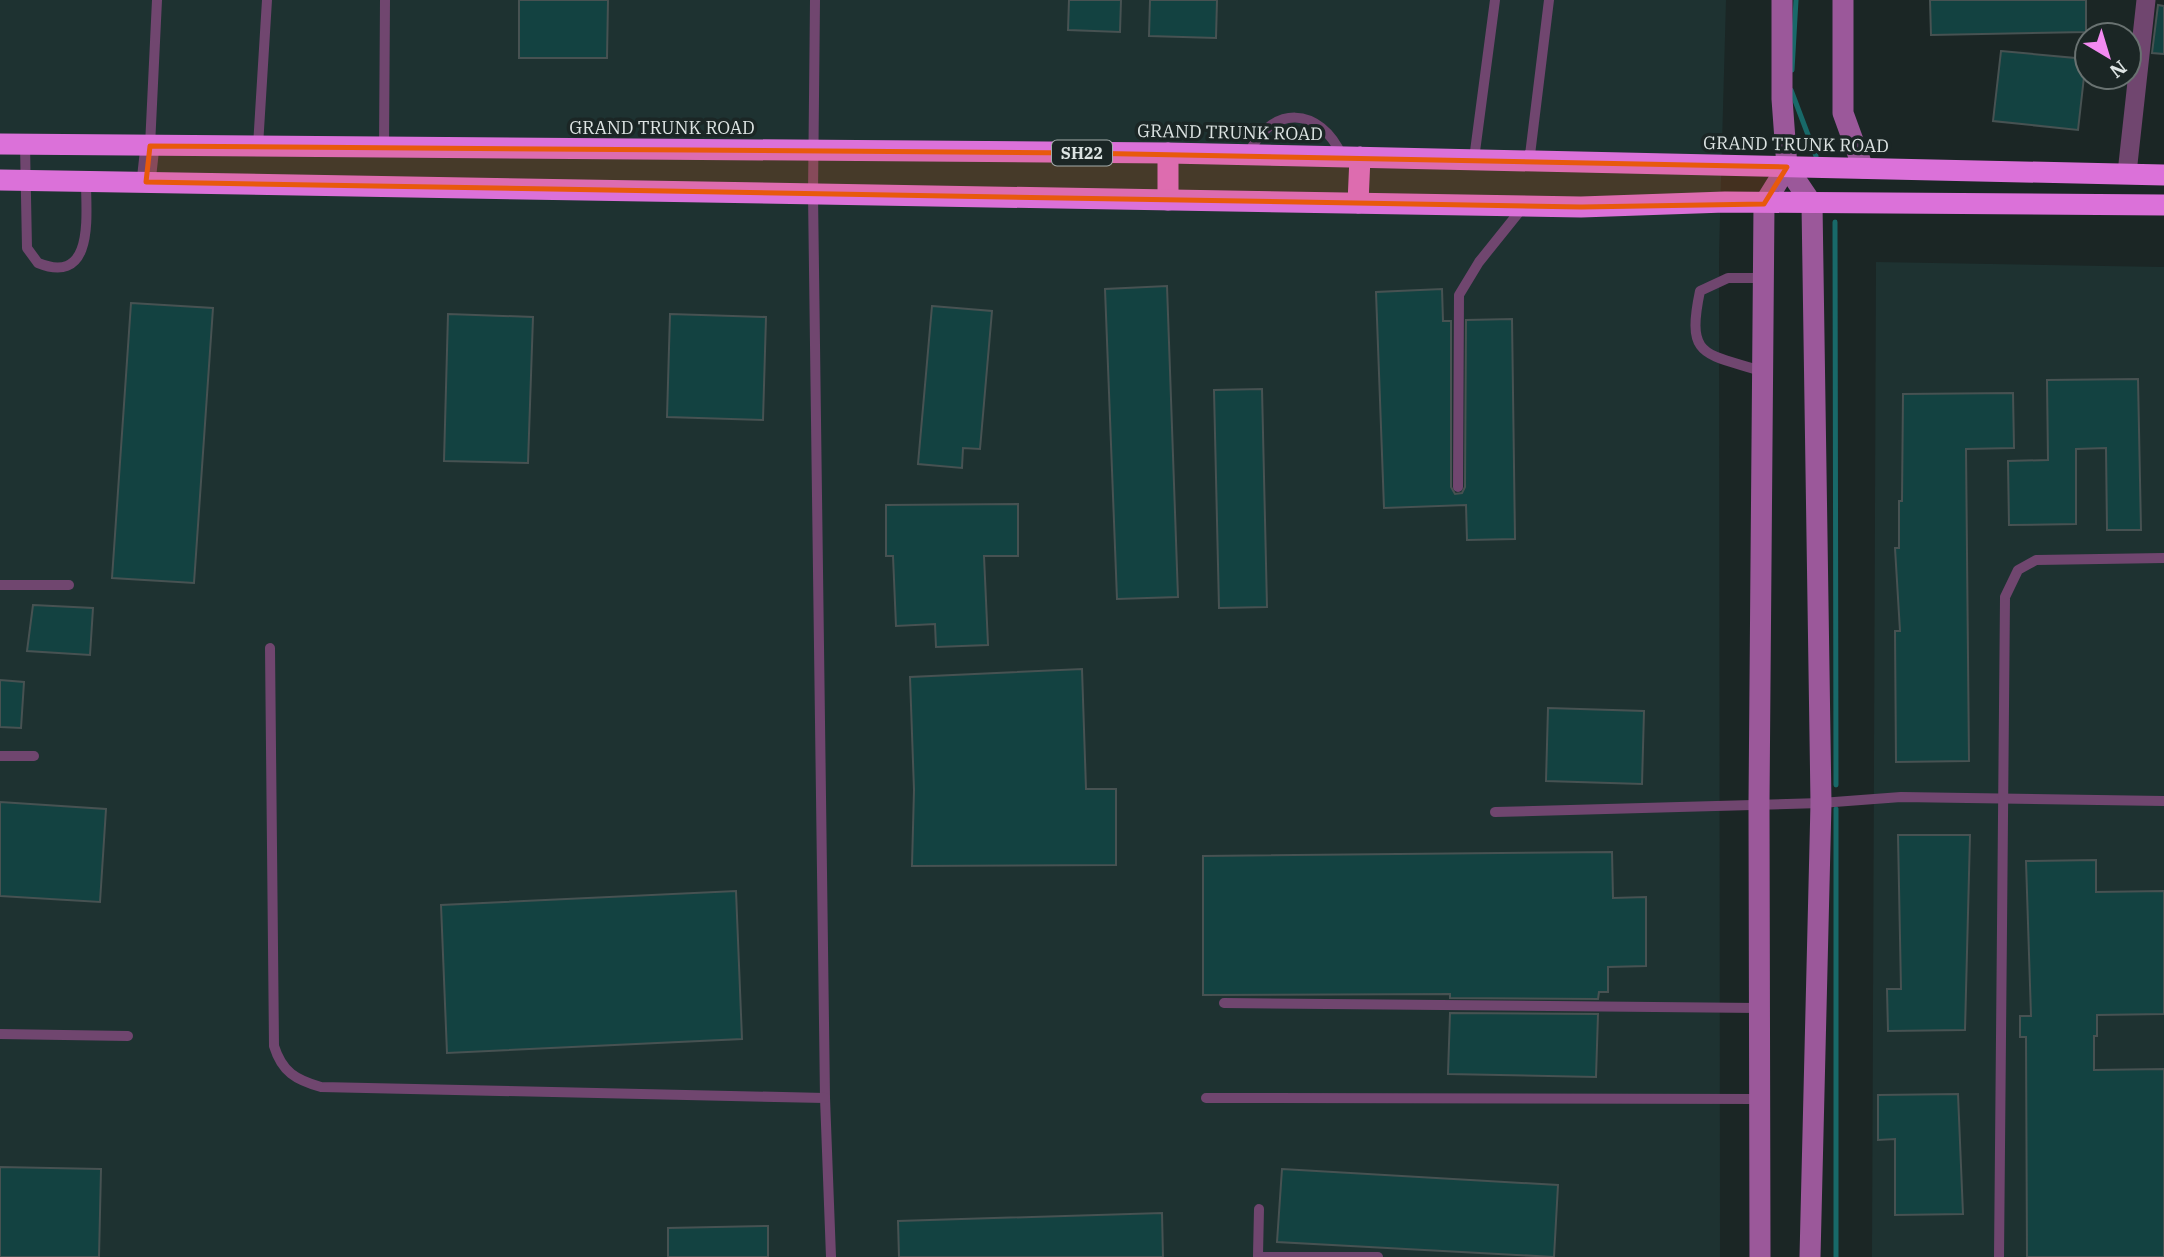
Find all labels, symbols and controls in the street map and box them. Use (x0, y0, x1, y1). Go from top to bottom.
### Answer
north arrow (2073, 21, 2143, 91)
text: N (2105, 55, 2132, 83)
street label: GRAND TRUNK ROAD (569, 116, 755, 139)
street label: GRAND TRUNK ROAD (1137, 119, 1323, 145)
street label: GRAND TRUNK ROAD (1703, 131, 1889, 157)
road number: SH22 (1052, 140, 1112, 166)

